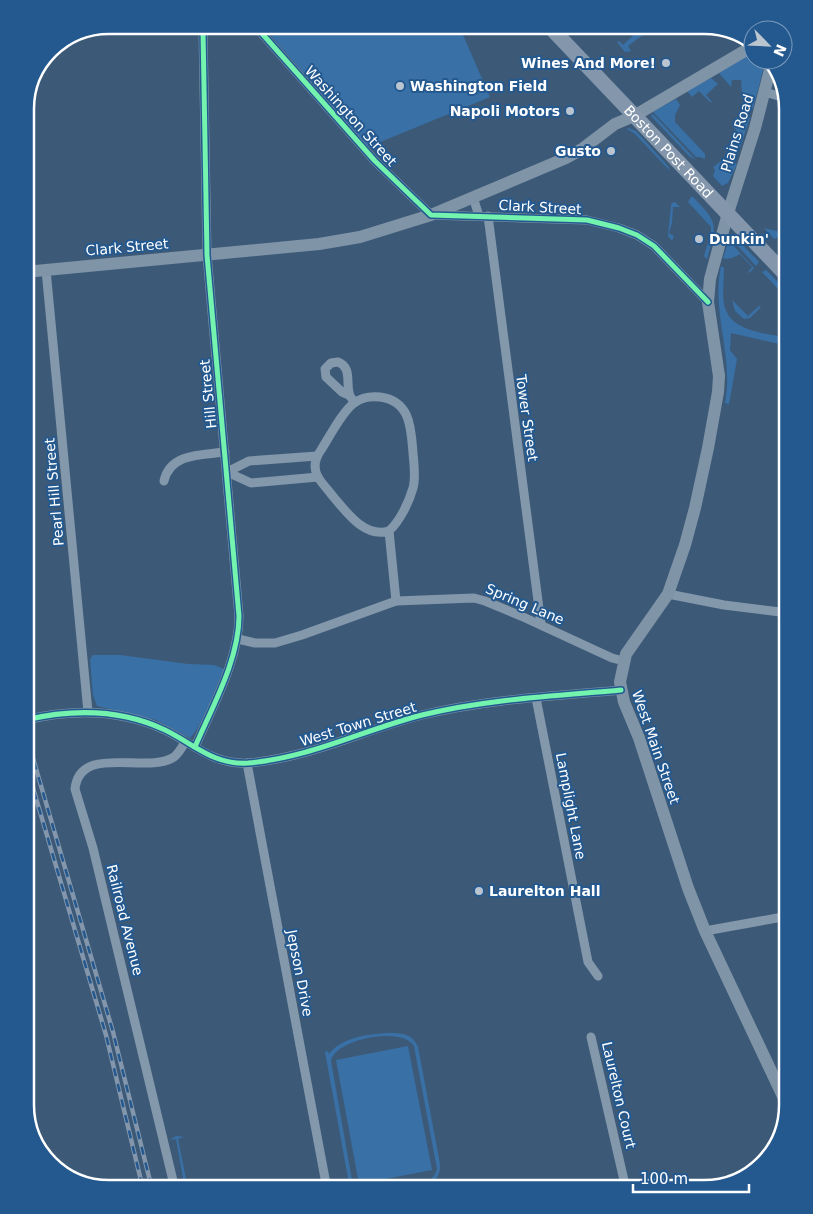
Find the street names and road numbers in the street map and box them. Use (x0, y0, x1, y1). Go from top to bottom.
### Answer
street label: Washington Street (302, 63, 401, 170)
street label: Plains Road (718, 92, 756, 174)
street label: Boston Post Road (621, 102, 716, 201)
street label: Clark Street (498, 197, 582, 217)
street label: Clark Street (85, 235, 170, 259)
street label: Hill Street (196, 358, 220, 429)
street label: Tower Street (513, 373, 541, 463)
street label: Pearl Hill Street (41, 437, 67, 547)
street label: Spring Lane (483, 580, 567, 628)
street label: West Main Street (629, 688, 683, 806)
street label: West Town Street (298, 699, 419, 749)
street label: Lamplight Lane (553, 751, 589, 861)
street label: Railroad Avenue (103, 863, 147, 977)
street label: Jepson Drive (284, 927, 316, 1018)
street label: Laurelton Court (599, 1040, 639, 1150)

